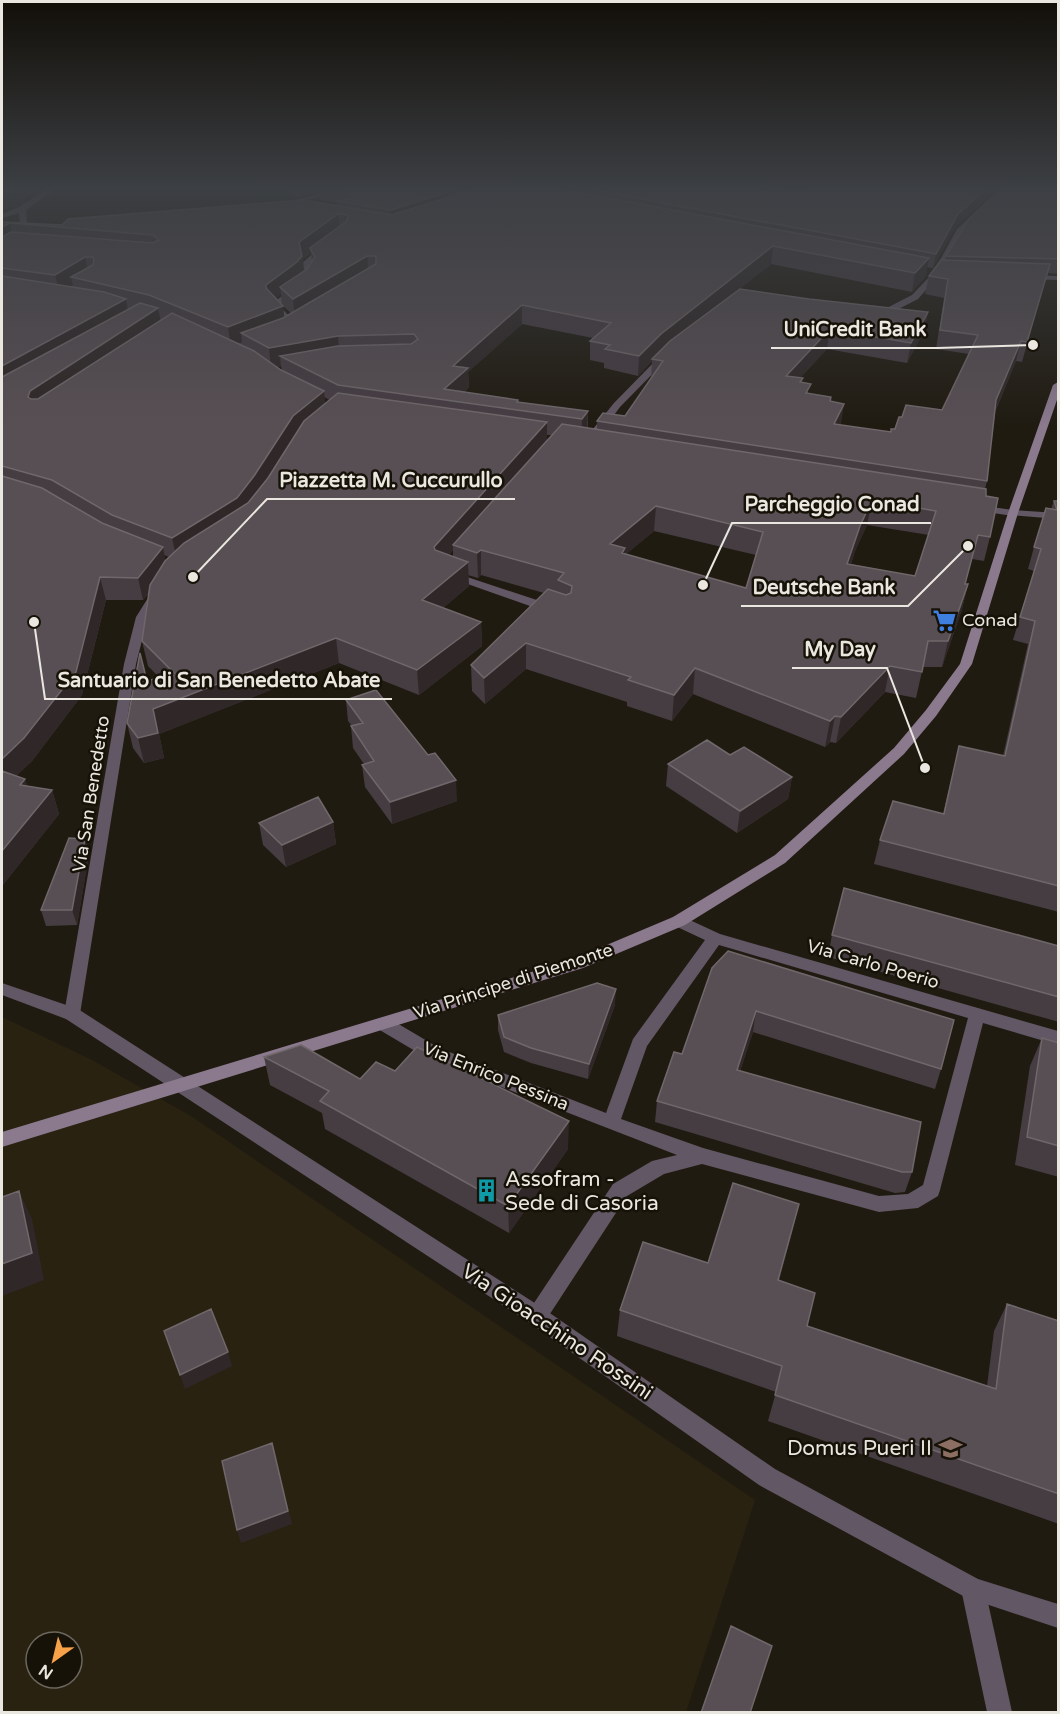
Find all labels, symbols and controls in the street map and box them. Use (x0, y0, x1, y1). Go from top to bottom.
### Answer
callout: UniCredit Bank (771, 310, 938, 348)
text: UniCredit Bank (784, 318, 927, 342)
callout: Piazzetta M. Cuccurullo (267, 461, 515, 499)
text: Piazzetta M. Cuccurullo (279, 469, 503, 493)
callout: Parcheggio Conad (732, 485, 931, 523)
text: Parcheggio Conad (744, 493, 920, 517)
callout: Deutsche Bank (741, 568, 908, 606)
text: Deutsche Bank (753, 576, 896, 600)
supermarket icon: Conad (931, 607, 957, 633)
place label: Conad (962, 609, 1018, 631)
callout: My Day (792, 630, 887, 668)
text: My Day (804, 638, 876, 662)
callout: Santuario di San Benedetto Abate (45, 661, 392, 699)
text: Santuario di San Benedetto Abate (58, 669, 380, 693)
street label: Via San Benedetto (68, 714, 114, 874)
street label: Via Carlo Poerio (804, 935, 942, 993)
street label: Via Principe di Piemonte (410, 938, 616, 1024)
street label: Via Enrico Pessina (420, 1037, 572, 1115)
place label: Assofram - Sede di Casoria (505, 1167, 659, 1216)
building icon: Assofram - Sede di Casoria (474, 1178, 500, 1204)
street label: Via Gioacchino Rossini (457, 1259, 657, 1405)
school or university icon: Domus Pueri II (937, 1435, 963, 1461)
place label: Domus Pueri II (787, 1436, 932, 1461)
north arrow (24, 1630, 84, 1690)
text: N (35, 1660, 57, 1683)

